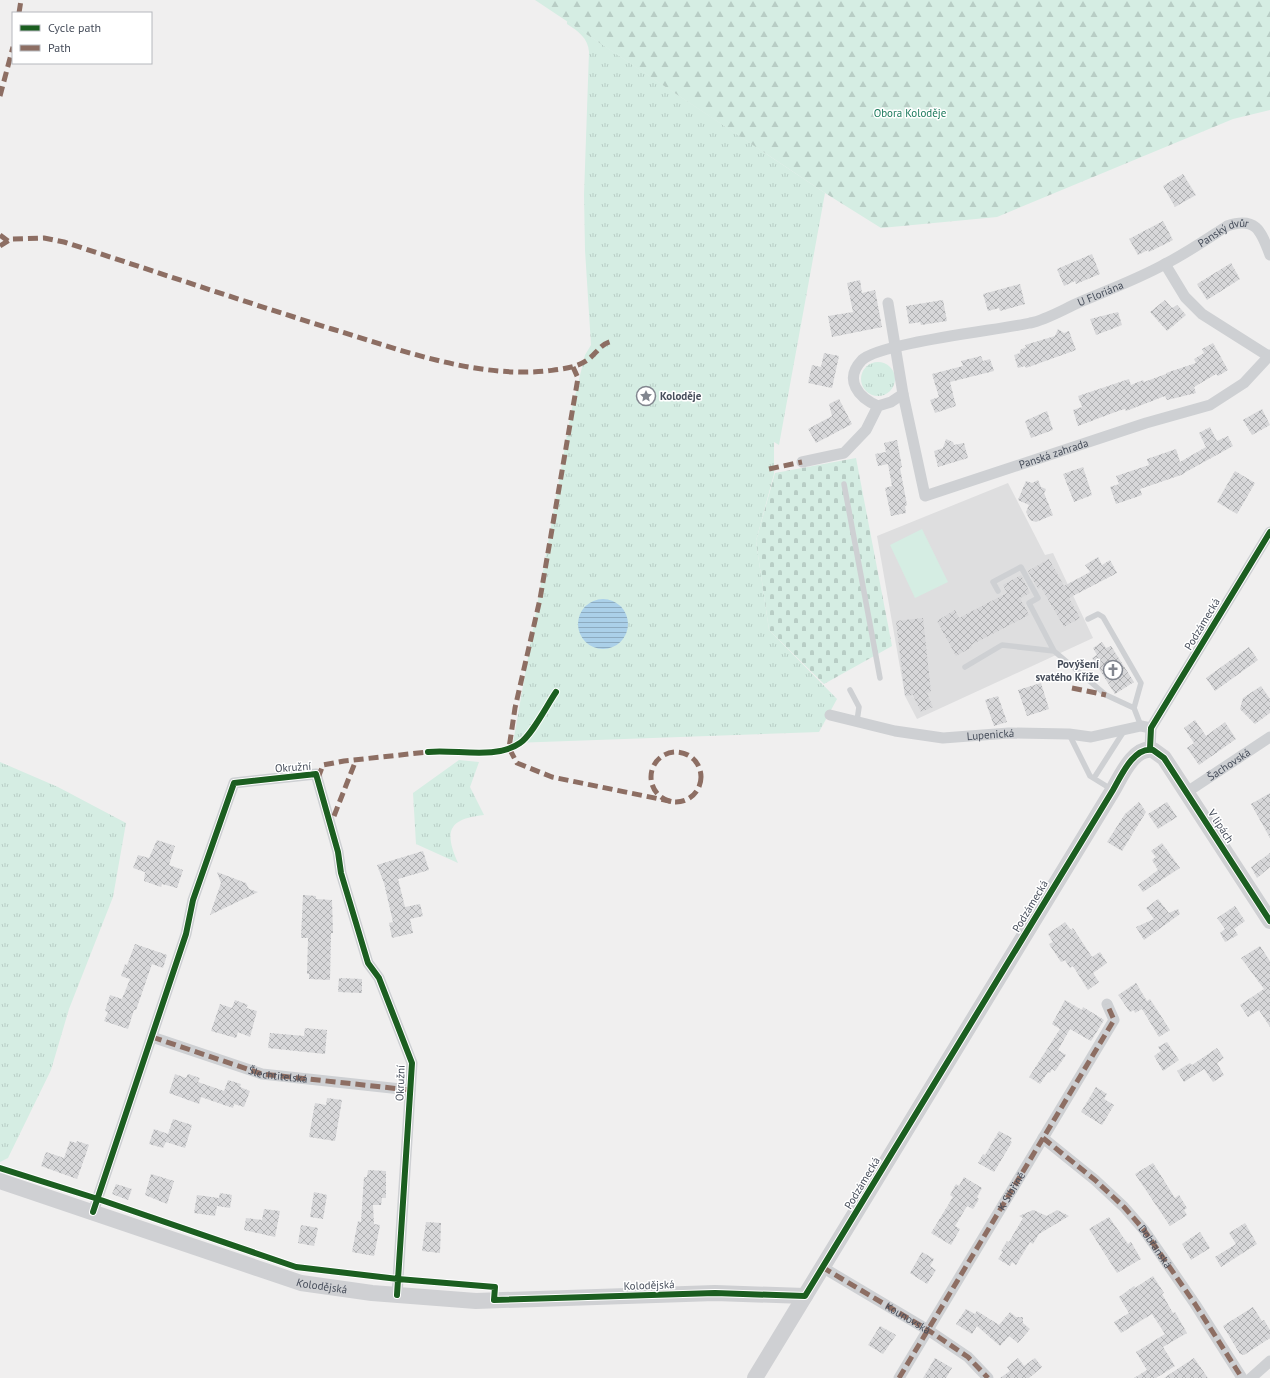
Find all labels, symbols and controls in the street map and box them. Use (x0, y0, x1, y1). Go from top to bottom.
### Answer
legend (12, 12, 152, 64)
text: Cycle path (48, 20, 101, 35)
text: Path (48, 40, 71, 55)
park label: Obora Koloděje (874, 106, 947, 120)
street label: Panský dvůr (1195, 216, 1250, 250)
street label: U Floriána (1075, 278, 1126, 309)
place icon: Koloděje (635, 385, 657, 407)
place label: Koloděje (660, 389, 702, 403)
street label: Panská zahrada (1017, 436, 1090, 472)
street label: Podzámecká (1181, 596, 1223, 652)
place label: Povýšení svatého Kříže (1035, 657, 1099, 684)
church icon: Povýšení svatého Kříže (1102, 659, 1124, 681)
street label: Lupenická (966, 726, 1014, 743)
street label: Šachovská (1204, 745, 1253, 784)
street label: Okružní (274, 759, 312, 775)
street label: V lipách (1204, 806, 1237, 845)
street label: Podzámecká (1009, 878, 1051, 934)
street label: Šlechtitelská (246, 1063, 308, 1086)
street label: Okružní (392, 1065, 408, 1101)
street label: Podzámecká (841, 1155, 883, 1211)
street label: K Sibřině (994, 1169, 1028, 1213)
street label: Dobřanská (1136, 1222, 1175, 1271)
street label: Kolodějská (295, 1275, 348, 1296)
street label: Kolodějská (623, 1277, 675, 1293)
street label: Kounovská (883, 1299, 933, 1337)

